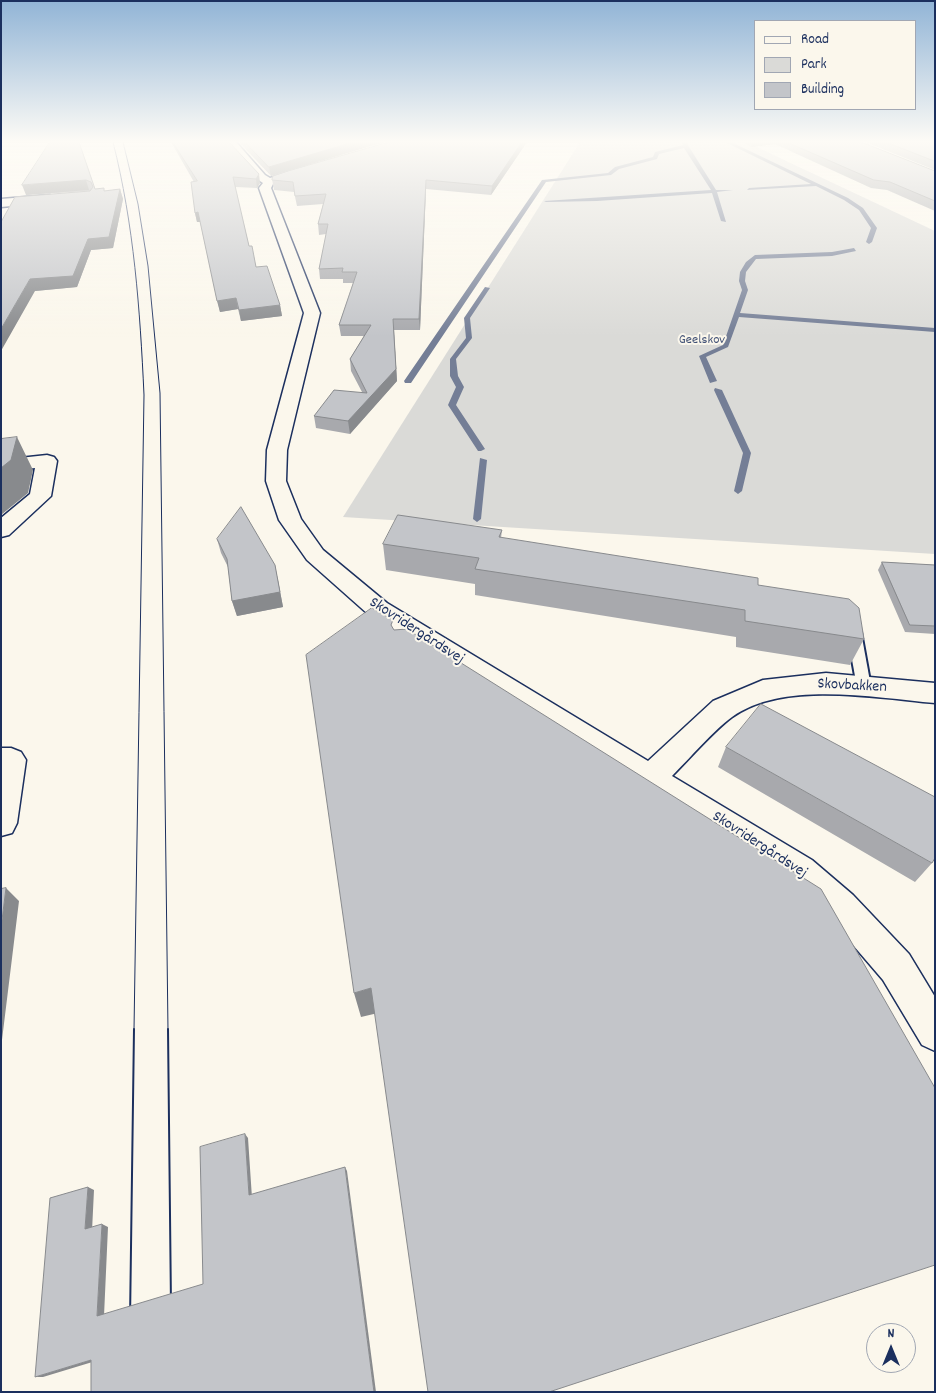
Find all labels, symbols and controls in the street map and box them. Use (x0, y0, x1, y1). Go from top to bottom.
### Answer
legend (754, 20, 916, 110)
text: Road (801, 29, 829, 51)
text: Park (801, 54, 827, 76)
text: Building (801, 79, 844, 101)
park label: Geelskov (679, 333, 725, 349)
street label: Skovridergårdsvej (365, 594, 467, 670)
street label: Skovbakken (817, 676, 887, 698)
street label: Skovridergårdsvej (708, 808, 810, 884)
north arrow (866, 1323, 916, 1373)
text: N (888, 1324, 894, 1344)

